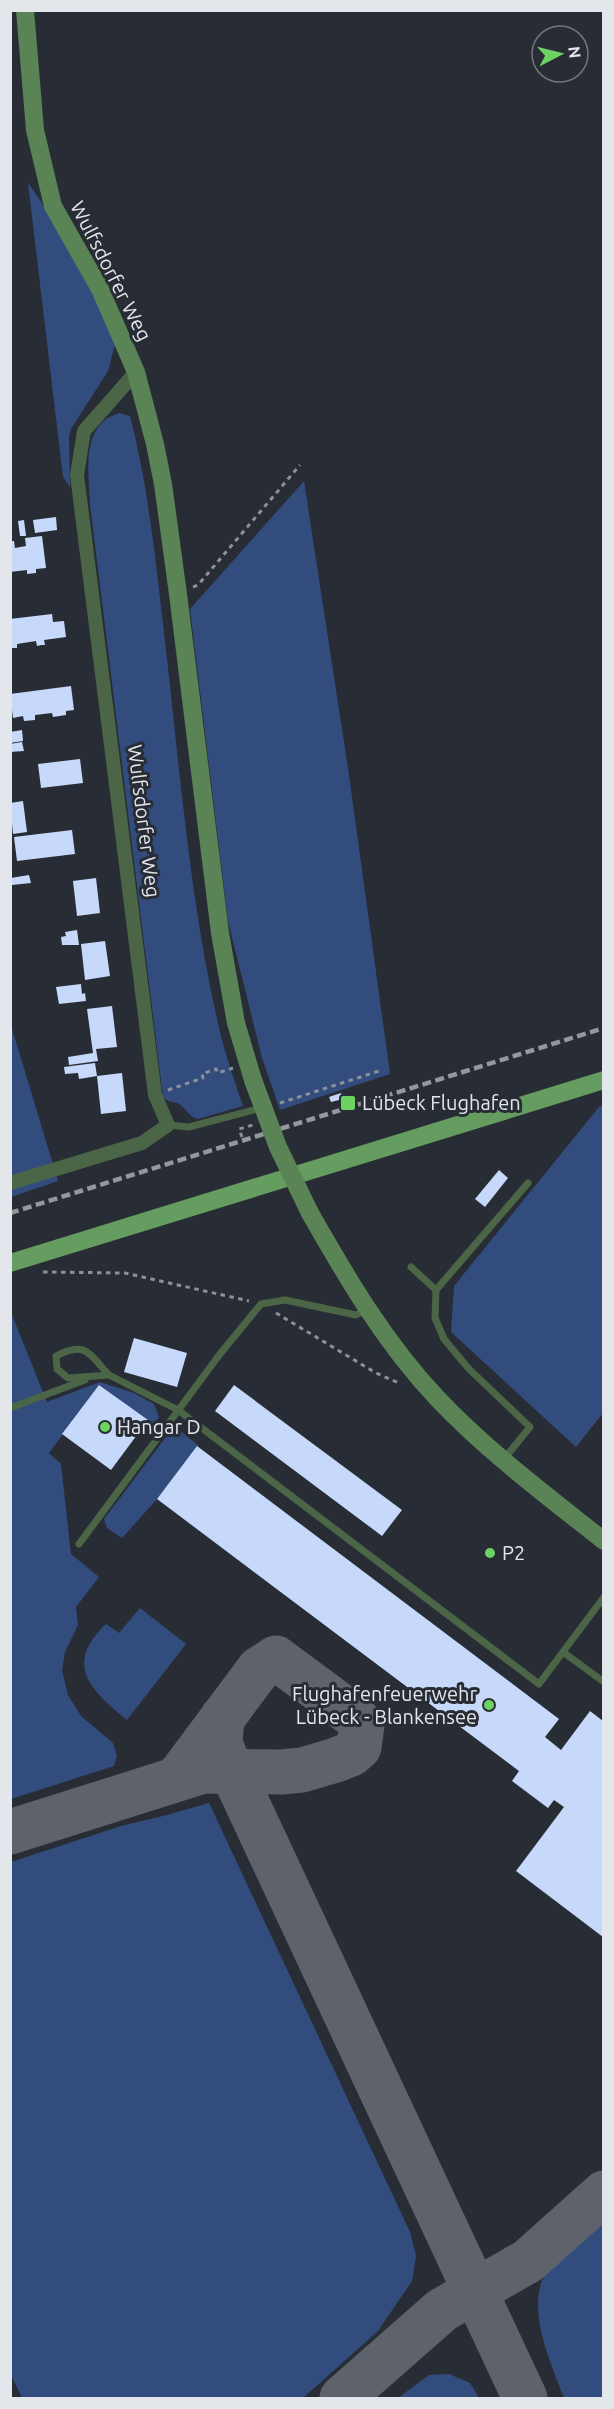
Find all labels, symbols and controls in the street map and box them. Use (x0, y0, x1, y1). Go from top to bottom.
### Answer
north arrow (530, 24, 590, 84)
text: N (565, 45, 585, 59)
street label: Wulfsdorfer Weg (66, 197, 157, 345)
street label: Wulfsdorfer Weg (124, 743, 165, 899)
place label: Lübeck Flughafen (362, 1091, 521, 1114)
marker: Lübeck Flughafen (339, 1094, 357, 1112)
place label: Hangar D (117, 1415, 201, 1438)
marker: Hangar D (98, 1420, 112, 1434)
place label: P2 (502, 1541, 525, 1564)
marker: P2 (483, 1546, 497, 1560)
place label: Flughafenfeuerwehr Lübeck - Blankensee (292, 1682, 477, 1728)
marker: Flughafenfeuerwehr Lübeck - Blankensee (482, 1698, 496, 1712)

